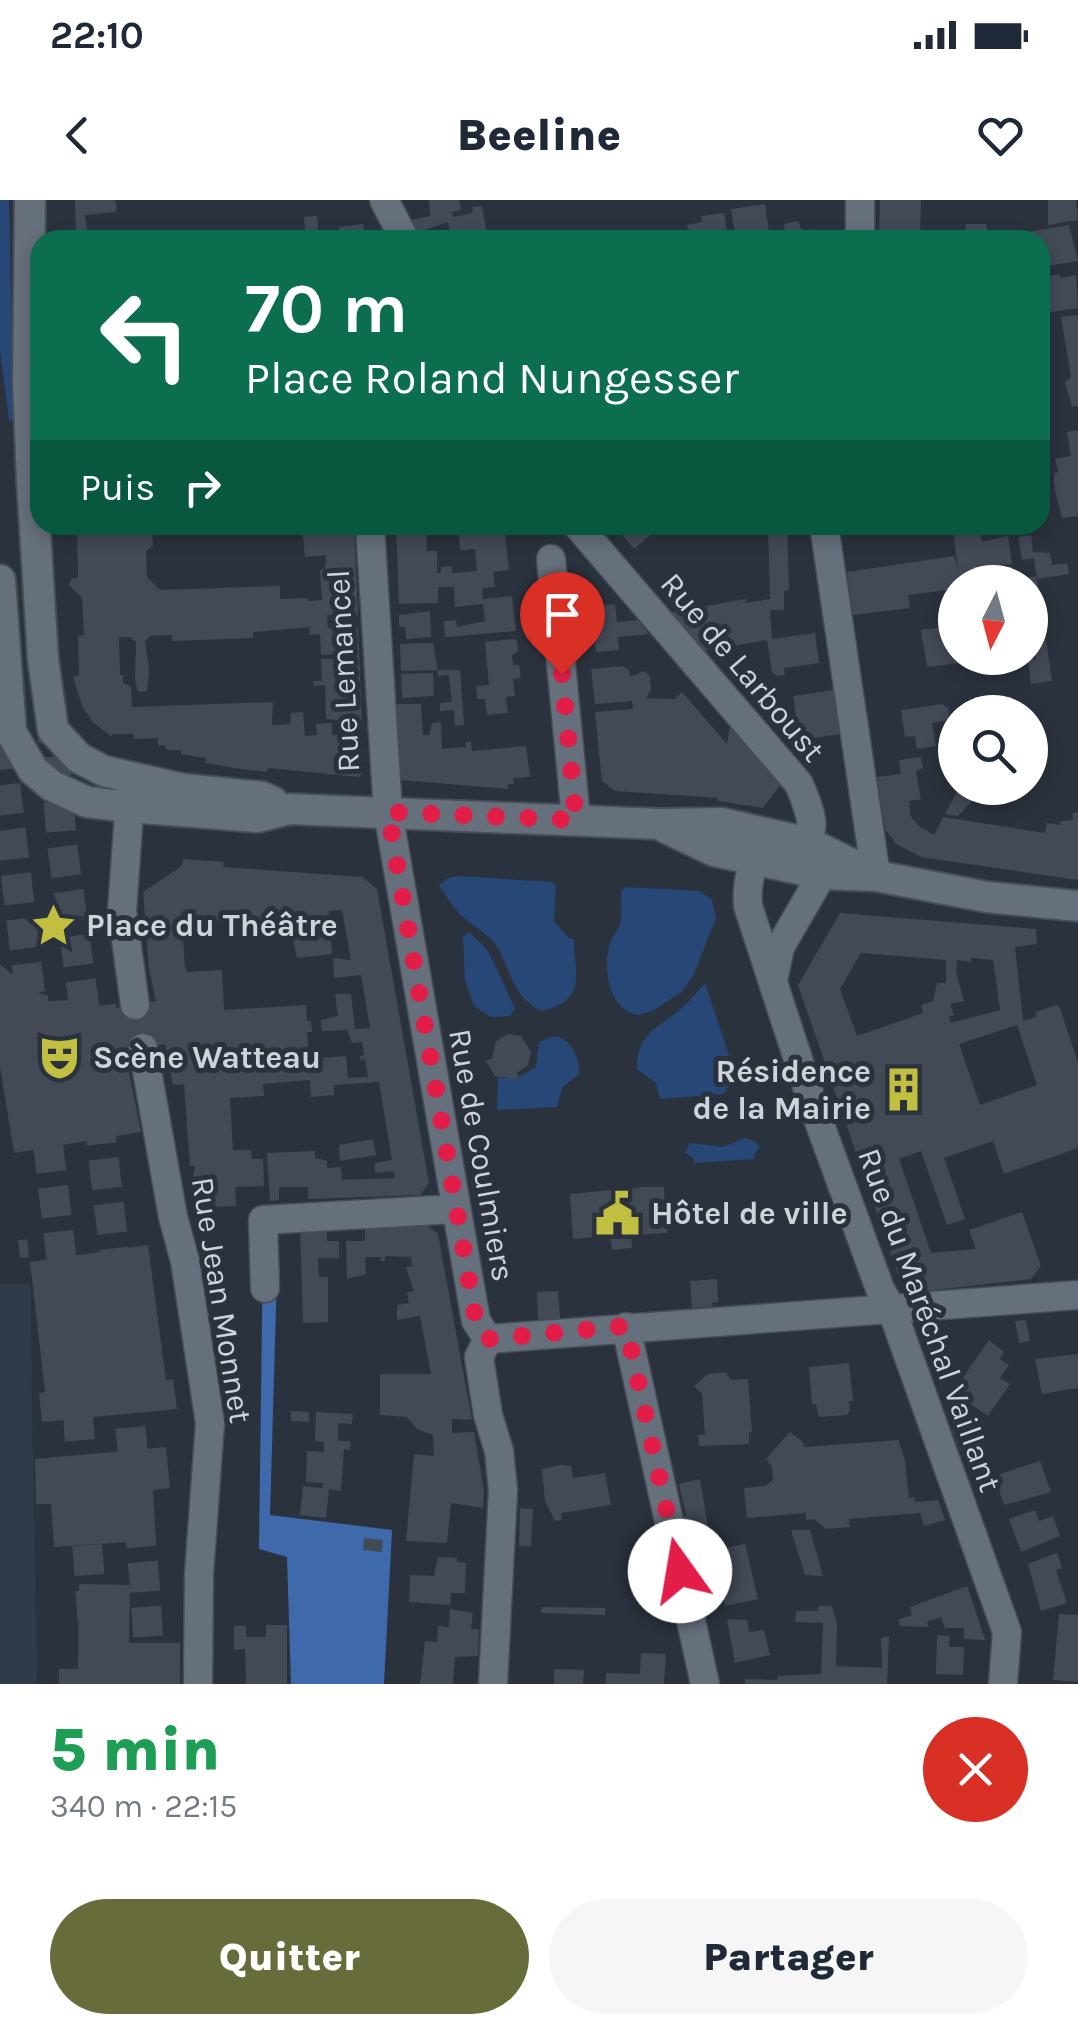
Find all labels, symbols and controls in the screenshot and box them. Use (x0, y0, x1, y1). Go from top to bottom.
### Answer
text: 22:10 (50, 13, 144, 58)
icon: back (50, 108, 105, 163)
icon: heart (973, 108, 1028, 163)
text: Beeline (457, 109, 621, 161)
text: 70 m (245, 268, 408, 350)
icon: left (80, 270, 210, 400)
text: Place Roland Nungesser (245, 352, 739, 404)
icon: right (175, 460, 230, 515)
text: Puis (80, 465, 155, 510)
street label: Rue de Larboust (653, 565, 832, 769)
north arrow (938, 565, 1048, 675)
map controls (938, 565, 1048, 805)
street label: Rue Lemancel (320, 569, 367, 773)
pin (520, 572, 605, 675)
icon: arrive (535, 587, 590, 642)
button: search (938, 695, 1048, 805)
place icon: Place du Théâtre (29, 901, 77, 949)
place label: Place du Théâtre (86, 907, 338, 944)
street label: Rue de Coulmiers (441, 1026, 522, 1284)
theatre icon: Scène Watteau (36, 1033, 84, 1081)
place label: Scène Watteau (93, 1039, 321, 1076)
place label: Résidence de la Mairie (693, 1053, 871, 1127)
building icon: Résidence de la Mairie (880, 1065, 928, 1113)
street label: Rue du Maréchal Vaillant (850, 1143, 1009, 1497)
street label: Rue Jean Monnet (184, 1174, 259, 1426)
public building icon: Hôtel de ville (594, 1189, 642, 1237)
place label: Hôtel de ville (651, 1195, 847, 1232)
position arrow (628, 1519, 732, 1623)
text: 5 min (50, 1715, 220, 1785)
button: close (923, 1717, 1028, 1822)
text: 340 m · 22:15 (50, 1788, 237, 1825)
button: Quitter (50, 1899, 529, 2014)
button: Partager (549, 1899, 1028, 2014)

